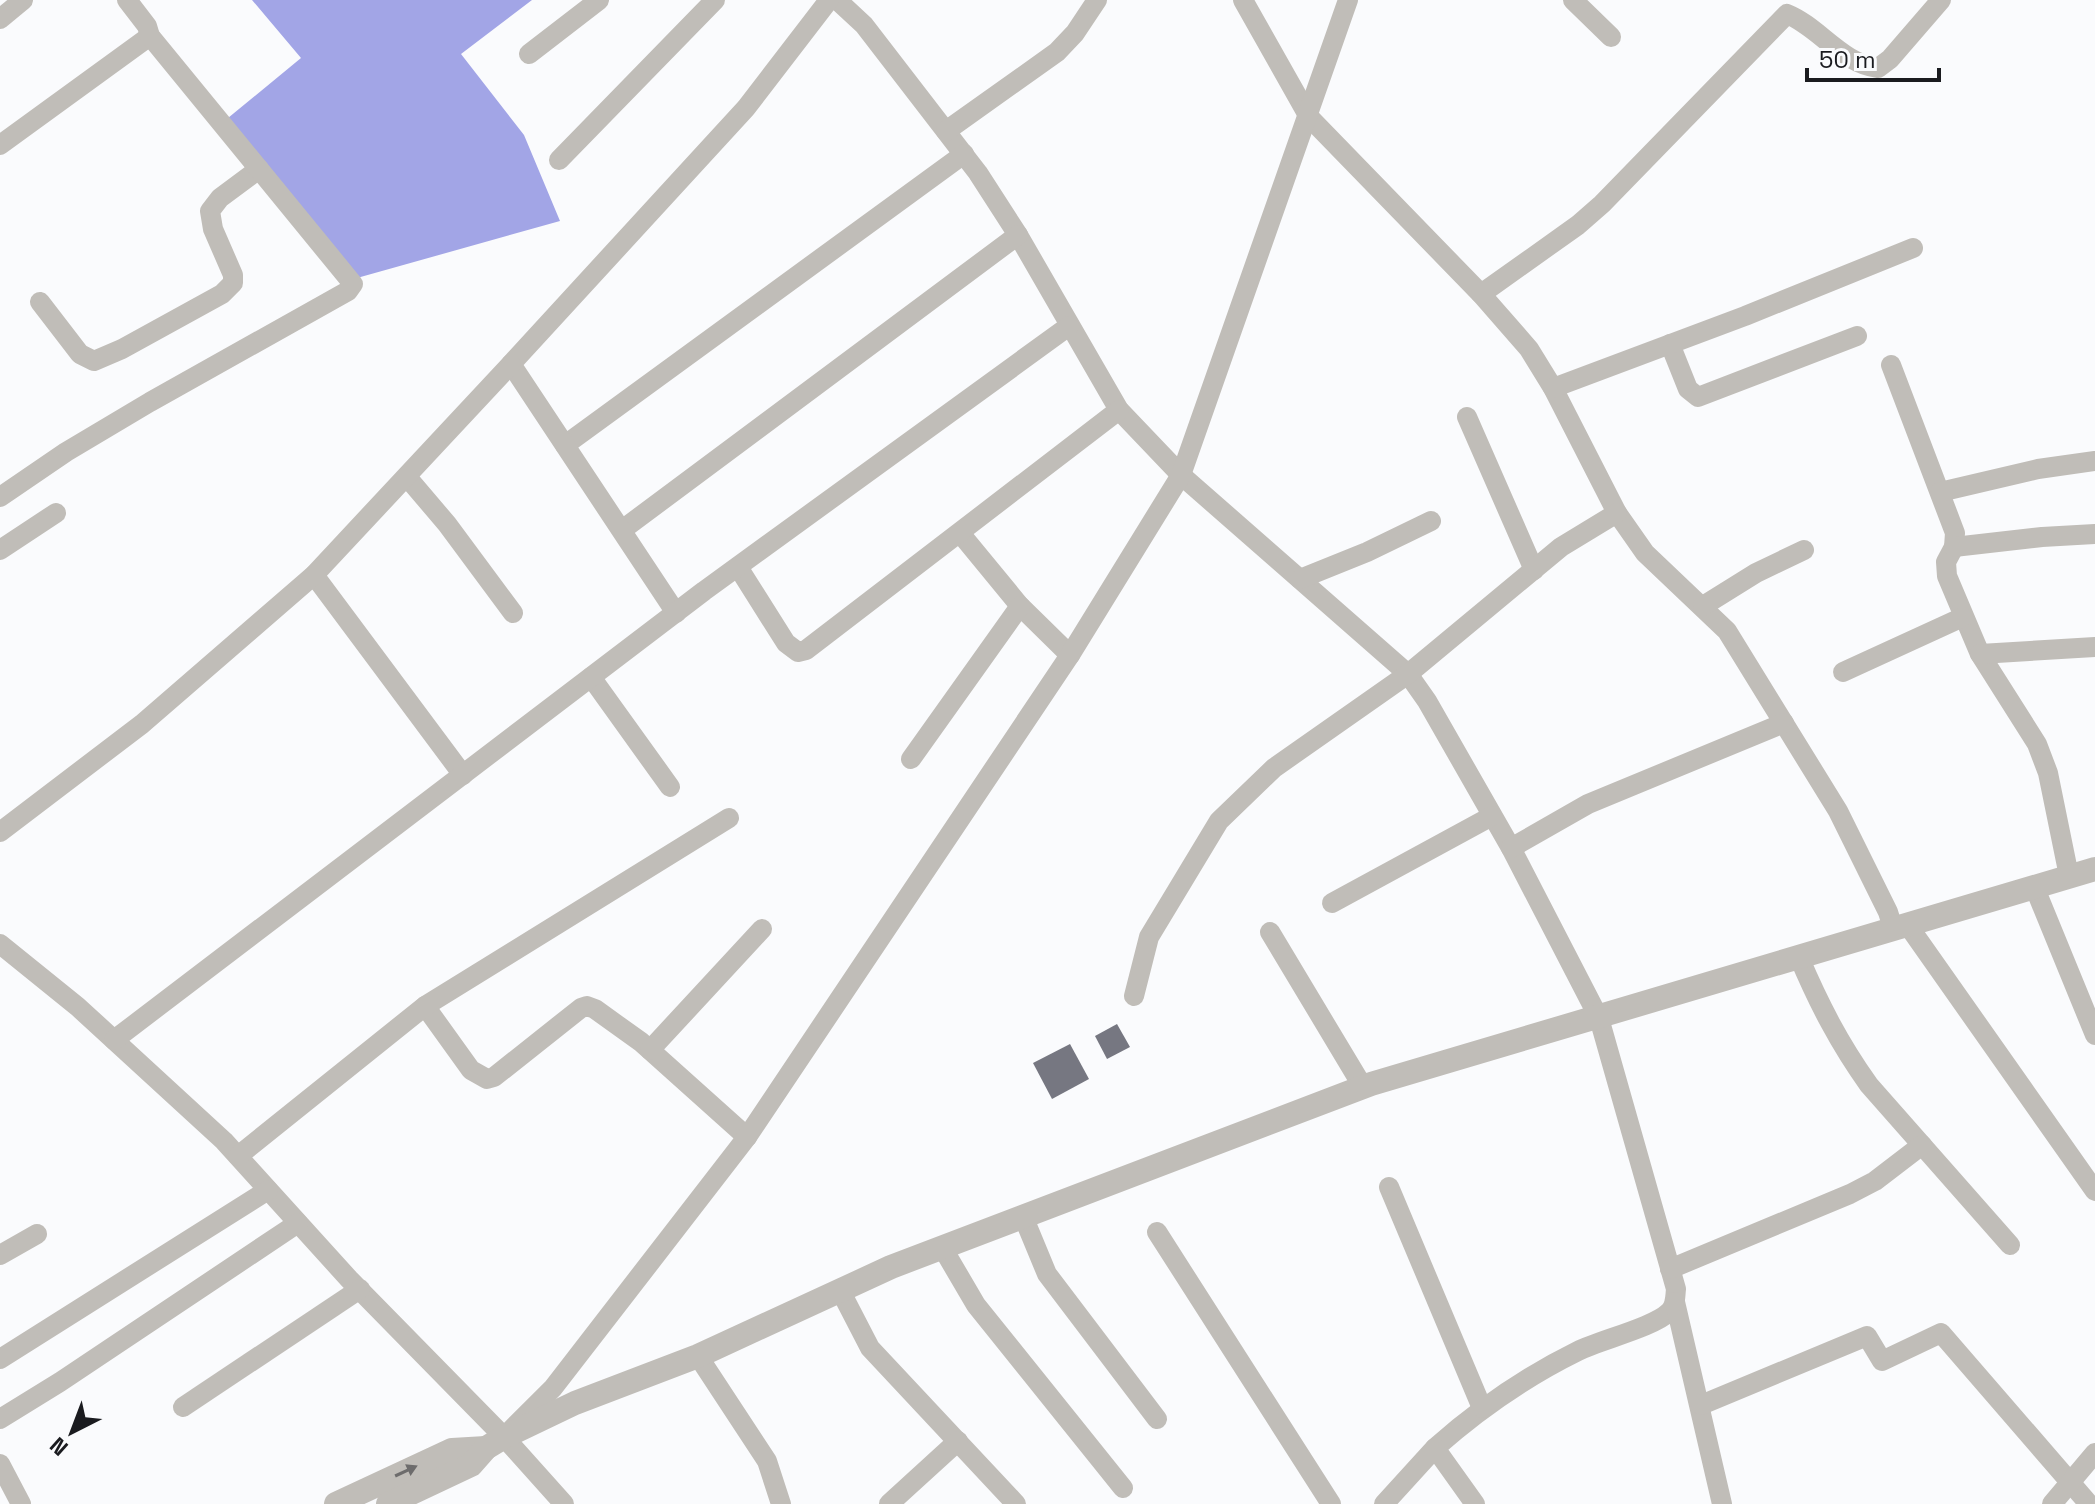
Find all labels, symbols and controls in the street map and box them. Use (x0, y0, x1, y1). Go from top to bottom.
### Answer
scale bar (1807, 32, 1939, 82)
text: 50 m (1819, 44, 1876, 75)
north arrow (32, 1392, 112, 1472)
text: N (44, 1432, 73, 1462)
one-way arrow (395, 1464, 418, 1477)

